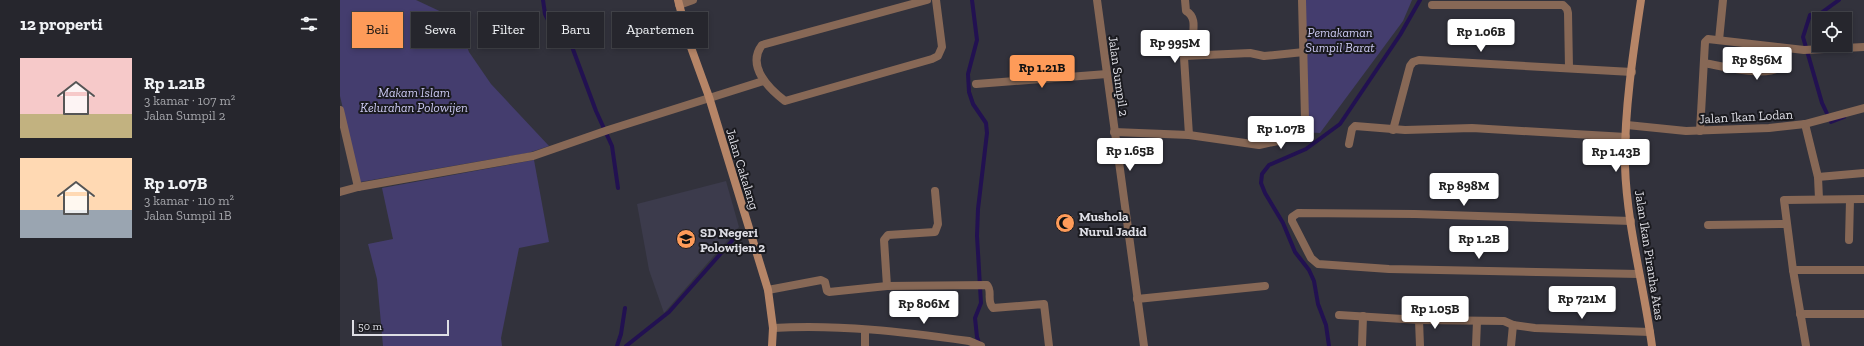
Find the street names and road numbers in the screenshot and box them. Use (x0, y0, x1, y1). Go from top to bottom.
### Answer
street label: Jalan Sumpil 2 (1105, 35, 1132, 118)
street label: Jalan Ikan Lodan (1699, 107, 1794, 126)
street label: Jalan Cakalang (723, 127, 762, 212)
street label: Jalan Ikan Piranha Atas (1632, 189, 1667, 321)

